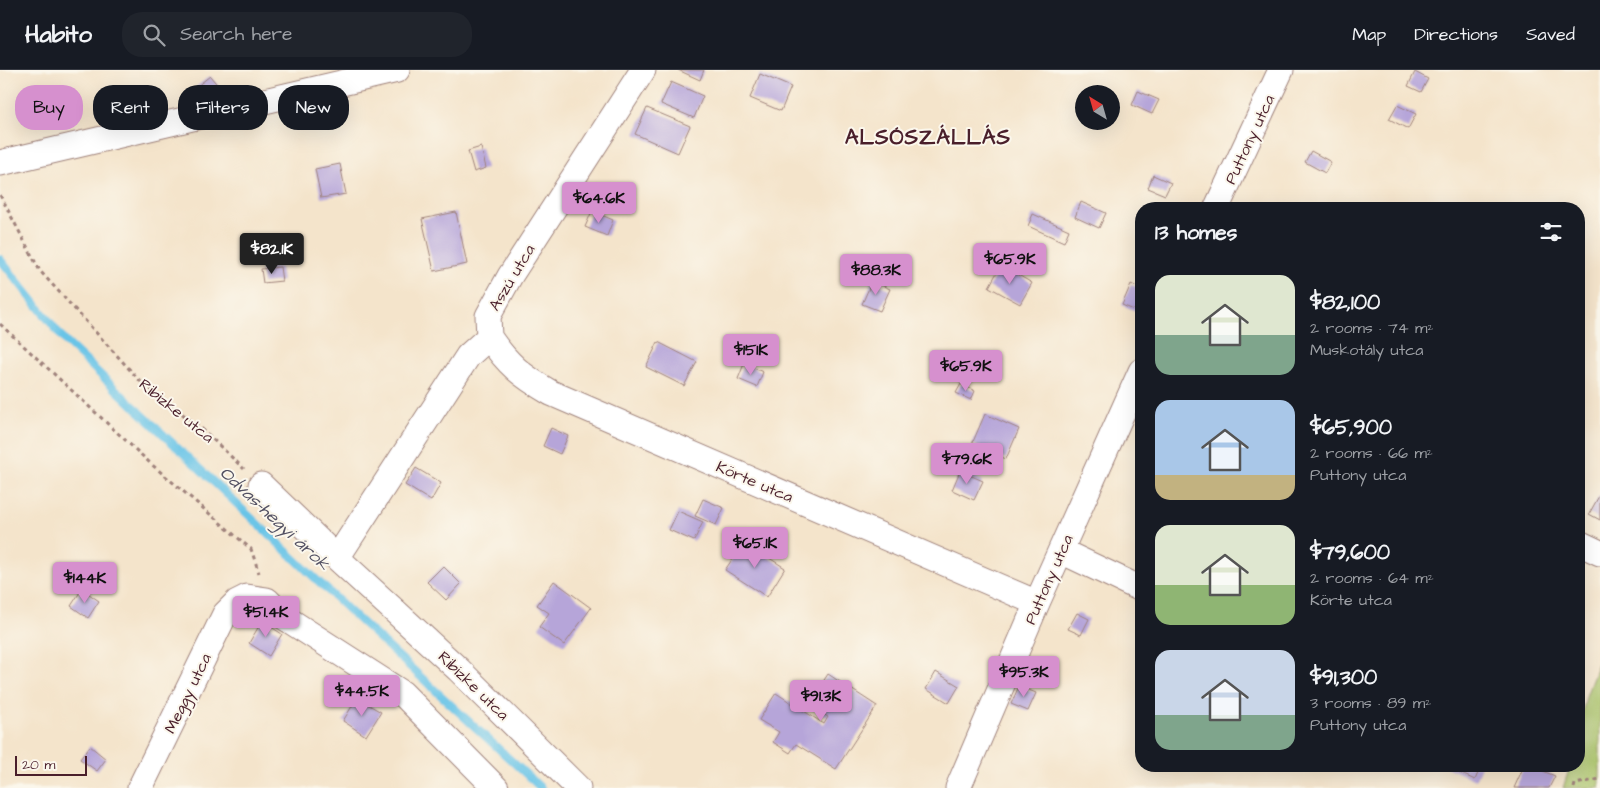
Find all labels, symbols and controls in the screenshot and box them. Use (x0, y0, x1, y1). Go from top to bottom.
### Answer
search box (122, 12, 472, 57)
text: Habito (25, 18, 92, 52)
icon: search (140, 21, 168, 49)
text: Search here (180, 21, 292, 48)
text: Map (1352, 22, 1386, 47)
text: Directions (1414, 22, 1498, 47)
text: Saved (1526, 22, 1575, 47)
chip: Buy (15, 85, 83, 130)
chip: Rent (93, 85, 168, 130)
chip: Filters (178, 85, 268, 130)
chip: New (278, 85, 349, 130)
north arrow (1075, 85, 1120, 130)
map controls (1075, 85, 1120, 130)
street label: Puttony utca (1220, 91, 1281, 188)
district label: ALSÓSZÁLLÁS (845, 123, 1011, 152)
pin: $64.6K (558, 182, 640, 224)
text: $64.6K (573, 187, 625, 209)
text: 13 homes (1155, 218, 1237, 247)
icon: filters (1537, 218, 1565, 246)
pin: $82.1K (231, 232, 313, 275)
text: $82.1K (251, 238, 293, 260)
street label: Aszú utca (483, 240, 540, 315)
pin: $65.9K (969, 242, 1051, 285)
text: $65.9K (984, 248, 1036, 270)
pin: $88.3K (835, 254, 917, 296)
text: $88.3K (851, 259, 901, 281)
text: $82,100 (1310, 288, 1380, 317)
icon: home (1195, 295, 1255, 355)
text: 2 rooms · 74 m² (1310, 317, 1434, 339)
pin: $151K (716, 334, 786, 376)
text: $151K (734, 339, 768, 361)
text: Muskotály utca (1310, 339, 1423, 361)
pin: $65.9K (925, 350, 1007, 392)
text: $65.9K (940, 355, 992, 377)
street label: Ribizke utca (134, 374, 219, 448)
text: $65,900 (1310, 413, 1392, 442)
icon: home (1195, 420, 1255, 480)
pin: $79.6K (926, 442, 1008, 485)
text: 2 rooms · 66 m² (1310, 442, 1433, 464)
text: $79.6K (942, 448, 992, 470)
street label: Körte utca (713, 456, 797, 508)
water label: Odvas-hegyi árok (213, 461, 336, 577)
text: Puttony utca (1310, 464, 1406, 486)
pin: $65.1K (714, 526, 796, 569)
street label: Puttony utca (1019, 531, 1079, 628)
text: $65.1K (733, 532, 777, 554)
text: $79,600 (1310, 538, 1390, 567)
icon: home (1195, 545, 1255, 605)
pin: $144K (50, 562, 120, 604)
text: $144K (64, 567, 106, 589)
text: 2 rooms · 64 m² (1310, 567, 1434, 589)
text: Körte utca (1310, 589, 1392, 611)
pin: $51.4K (225, 596, 307, 638)
text: $51.4K (243, 601, 289, 623)
street label: Ribizke utca (433, 646, 514, 725)
street label: Meggy utca (159, 650, 218, 738)
pin: $95.3K (983, 656, 1065, 698)
text: $95.3K (999, 661, 1049, 683)
text: $91,300 (1310, 663, 1377, 692)
icon: home (1195, 670, 1255, 730)
pin: $44.5K (321, 674, 403, 717)
text: $44.5K (335, 680, 389, 702)
pin: $91.3K (780, 680, 862, 722)
text: $91.3K (801, 685, 841, 707)
text: 3 rooms · 89 m² (1310, 692, 1431, 714)
text: Puttony utca (1310, 714, 1406, 736)
scale bar (15, 753, 88, 776)
text: 20 m (22, 755, 55, 775)

